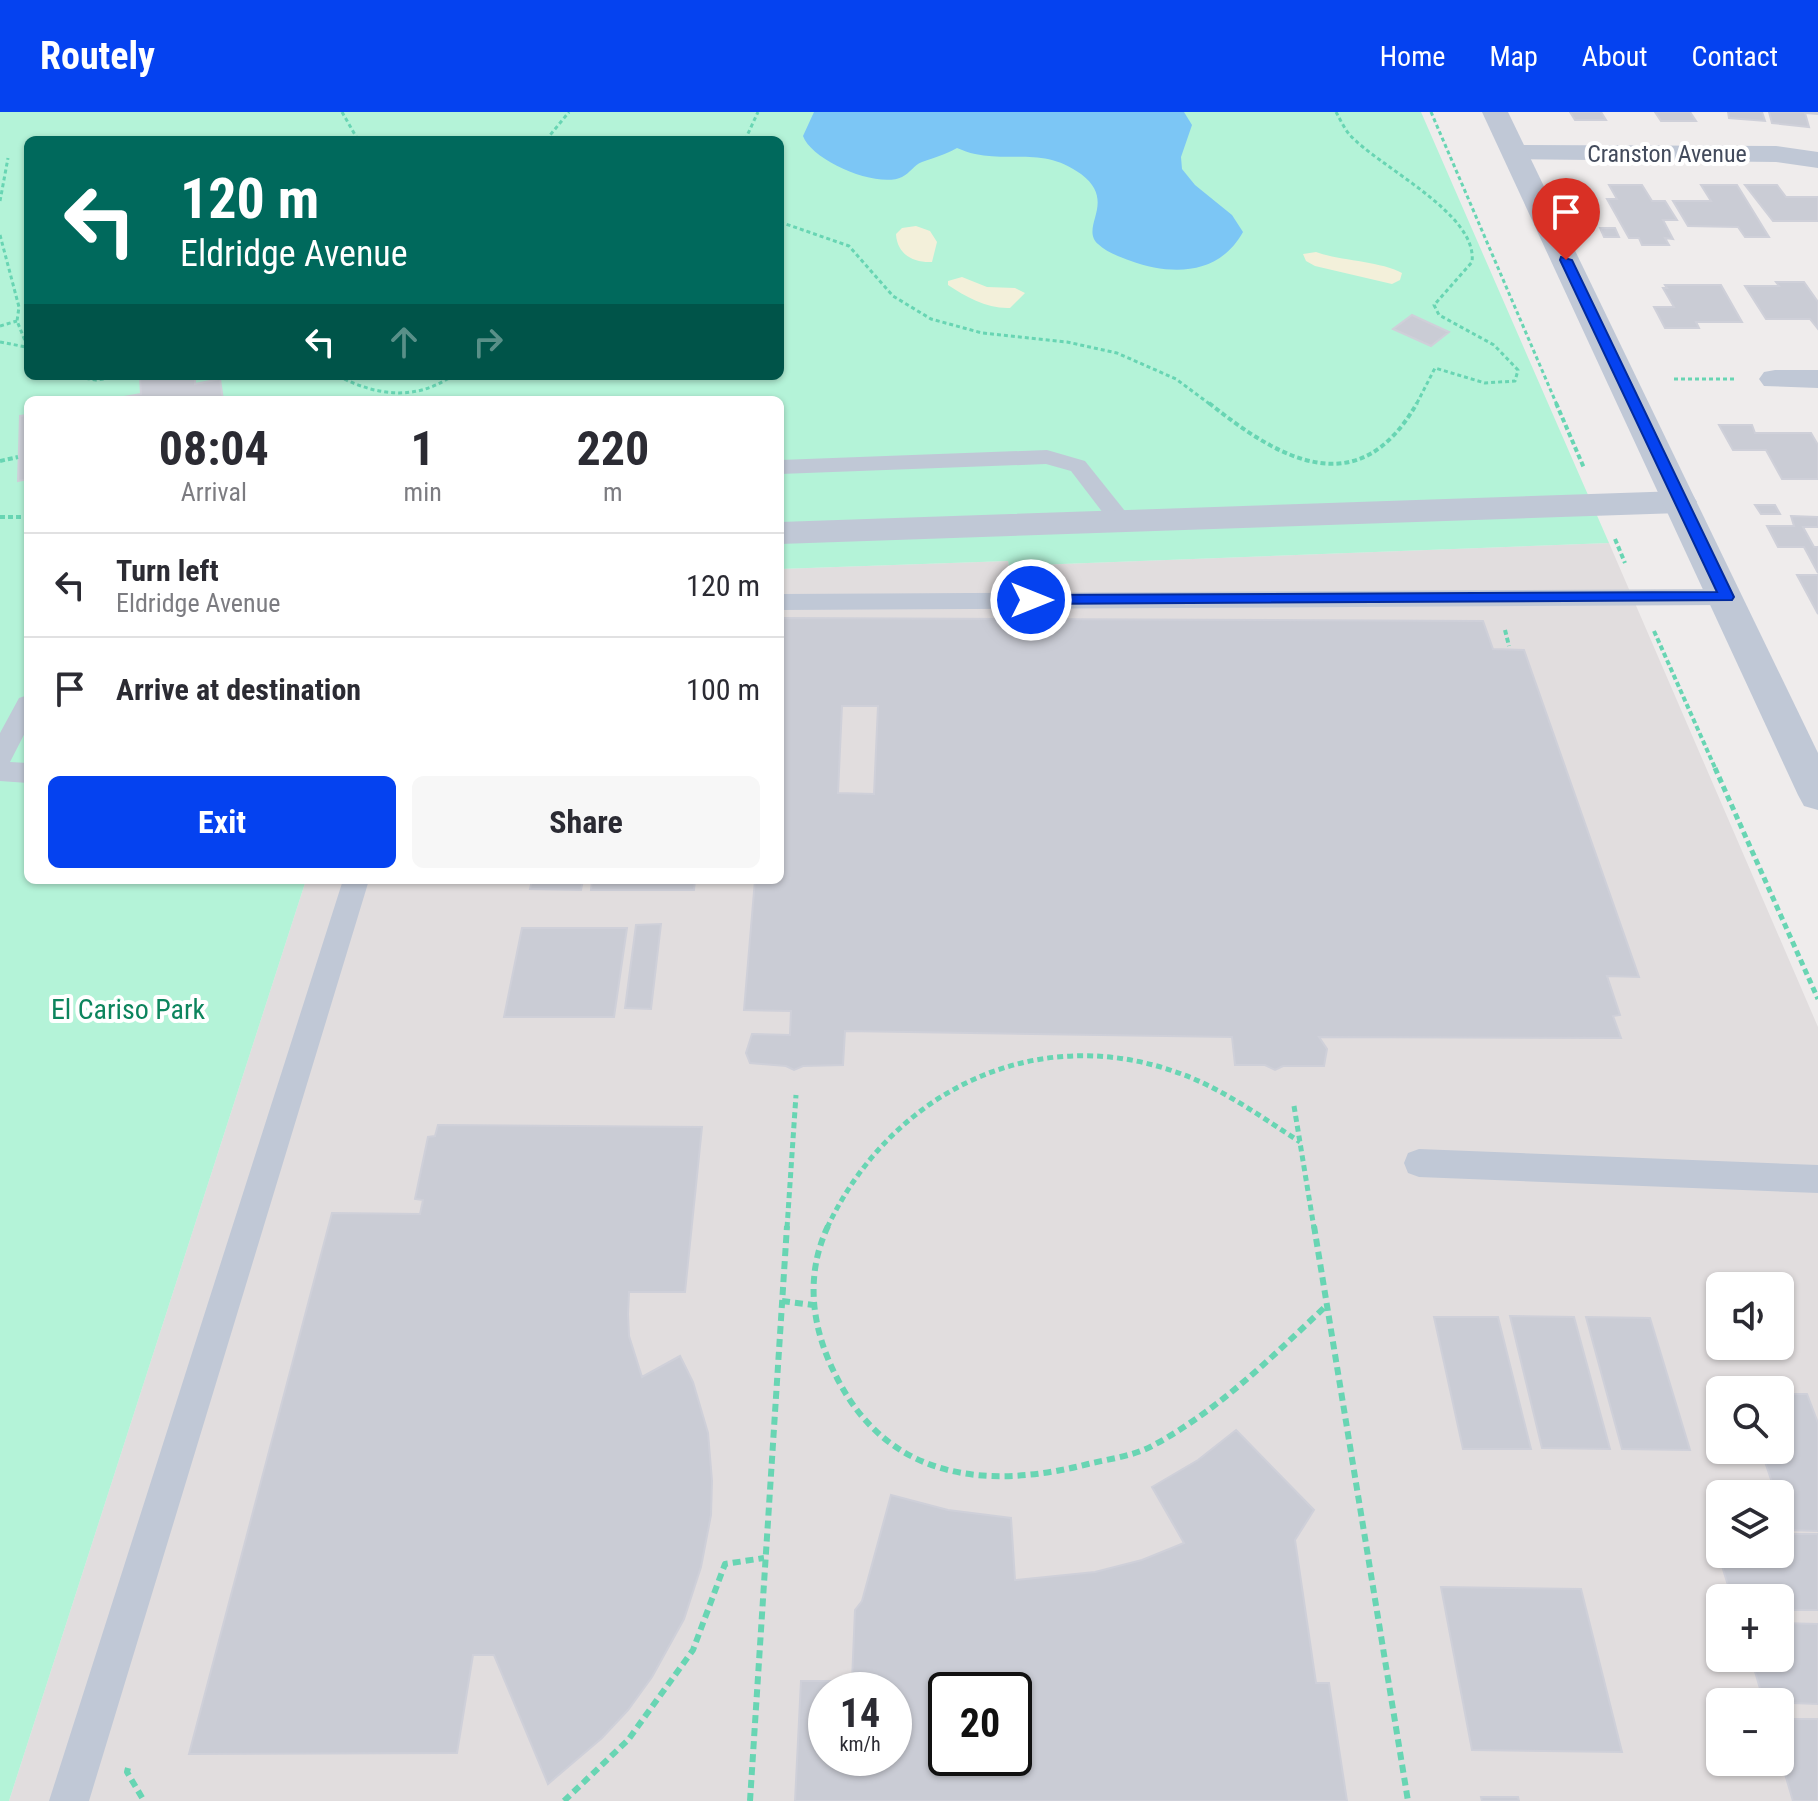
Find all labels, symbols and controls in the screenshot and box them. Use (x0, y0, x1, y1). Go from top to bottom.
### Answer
text: Routely (40, 34, 155, 78)
text: Home (1380, 40, 1445, 73)
text: Map (1489, 40, 1538, 73)
text: About (1582, 40, 1648, 73)
text: Contact (1692, 40, 1778, 73)
street label: Cranston Avenue (1587, 140, 1747, 168)
text: 120 m (180, 166, 319, 232)
icon: left (48, 168, 152, 272)
pin (1532, 178, 1600, 260)
icon: arrive (1544, 190, 1588, 234)
text: Eldridge Avenue (180, 233, 408, 275)
icon: left (298, 320, 342, 364)
icon: ahead (382, 320, 426, 364)
icon: right (466, 320, 510, 364)
text: 08:04 (159, 420, 269, 477)
text: 1 (411, 420, 435, 477)
text: 220 (576, 420, 649, 477)
text: Arrival (181, 477, 247, 507)
text: min (404, 477, 442, 507)
text: m (603, 477, 623, 507)
text: Turn left (116, 553, 219, 588)
position arrow (989, 558, 1073, 642)
icon: left (48, 563, 92, 607)
text: 120 m (686, 568, 760, 603)
text: Eldridge Avenue (116, 588, 280, 618)
icon: arrive (48, 667, 92, 711)
text: Arrive at destination (116, 672, 361, 707)
text: 100 m (686, 672, 760, 707)
button: Exit (48, 776, 396, 868)
button: Share (412, 776, 760, 868)
park label: El Cariso Park (51, 993, 205, 1026)
map controls (1706, 1272, 1794, 1776)
button: sound (1706, 1272, 1794, 1360)
button: search (1706, 1376, 1794, 1464)
button: layers (1706, 1480, 1794, 1568)
button: + (1706, 1584, 1794, 1672)
speed limit sign: 20 (928, 1672, 1032, 1776)
button: − (1706, 1688, 1794, 1776)
text: 14 (840, 1690, 880, 1737)
text: km/h (839, 1732, 881, 1756)

